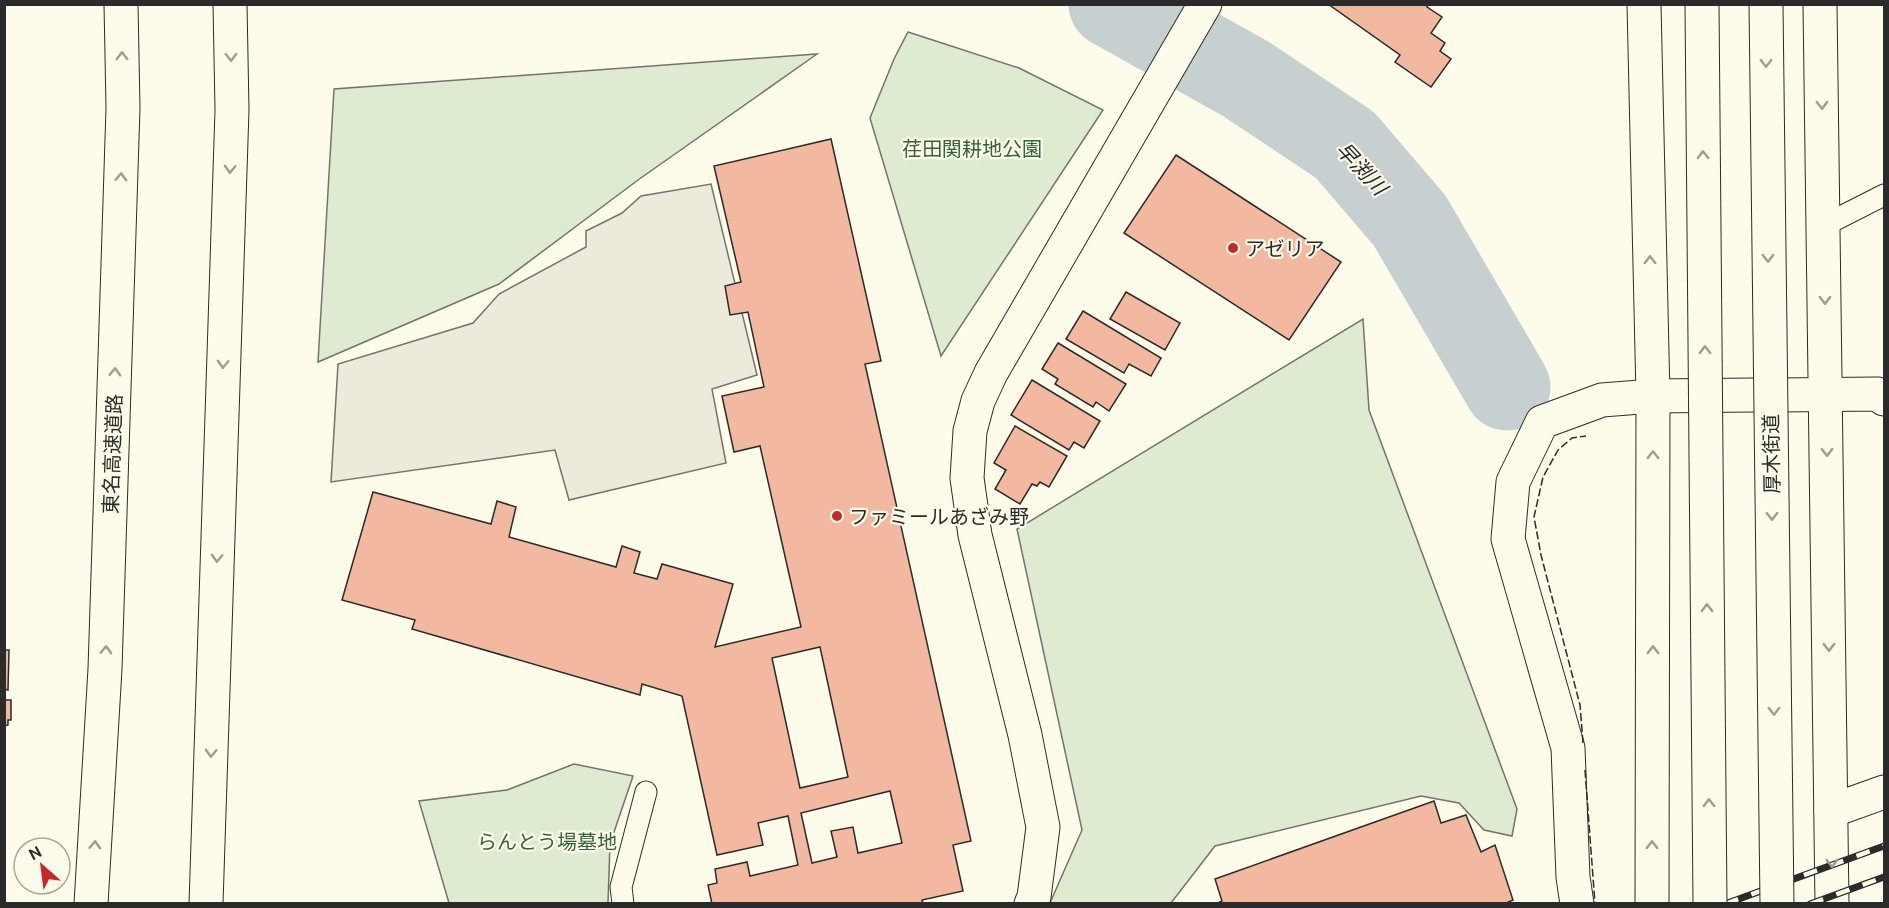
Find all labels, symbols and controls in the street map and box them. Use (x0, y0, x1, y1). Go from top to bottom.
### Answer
one-way arrow (116, 52, 128, 61)
one-way arrow (225, 53, 237, 62)
one-way arrow (1760, 58, 1772, 67)
one-way arrow (1816, 100, 1828, 109)
park label: 荏田関耕地公園 (902, 137, 1042, 160)
water label: 早渕川 (1332, 137, 1394, 201)
one-way arrow (1697, 151, 1709, 160)
one-way arrow (223, 164, 236, 173)
one-way arrow (114, 172, 127, 181)
place label: アゼリア (1245, 237, 1325, 260)
marker: アゼリア (1226, 241, 1240, 255)
one-way arrow (1762, 253, 1774, 262)
one-way arrow (1644, 256, 1656, 265)
one-way arrow (1818, 295, 1831, 304)
one-way arrow (1699, 346, 1711, 355)
one-way arrow (217, 359, 230, 368)
one-way arrow (108, 367, 121, 376)
street label: 東名高速道路 (98, 394, 126, 514)
street label: 厚木街道 (1759, 414, 1783, 494)
one-way arrow (1821, 447, 1833, 456)
one-way arrow (1647, 451, 1659, 460)
place label: ファミールあざみ野 (849, 505, 1029, 528)
marker: ファミールあざみ野 (830, 509, 844, 523)
one-way arrow (1766, 511, 1778, 520)
one-way arrow (211, 554, 223, 563)
one-way arrow (1701, 604, 1713, 613)
one-way arrow (1823, 642, 1835, 651)
one-way arrow (100, 646, 112, 655)
one-way arrow (1647, 646, 1659, 655)
one-way arrow (1768, 706, 1781, 715)
one-way arrow (204, 749, 217, 758)
one-way arrow (1703, 799, 1715, 808)
park label: らんとう場墓地 (477, 830, 617, 853)
north arrow (12, 836, 72, 896)
one-way arrow (88, 841, 101, 850)
one-way arrow (1646, 841, 1658, 850)
text: N (25, 842, 44, 864)
one-way arrow (1825, 858, 1838, 867)

